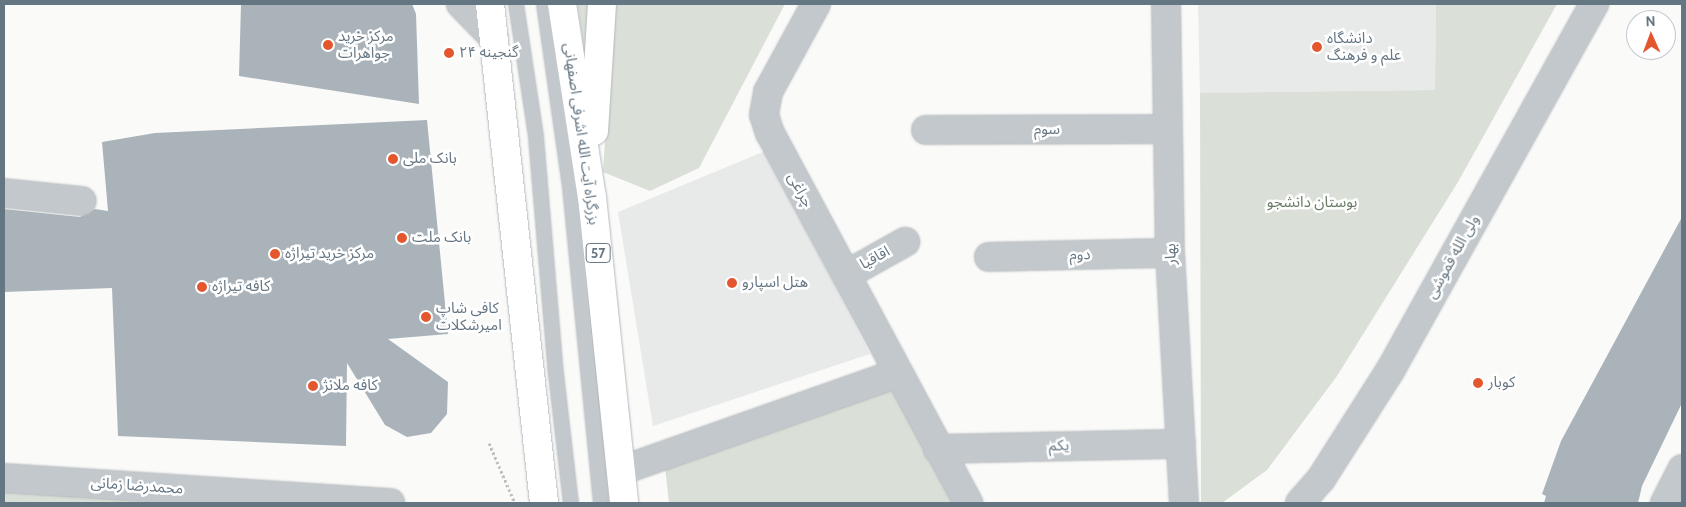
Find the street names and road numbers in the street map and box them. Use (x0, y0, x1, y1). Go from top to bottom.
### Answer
street label: بزرگراه آیت الله اشرفی اصفهانی (559, 42, 603, 226)
street label: سوم (1034, 121, 1060, 139)
street label: چراغی (783, 170, 817, 210)
street label: ولی الله قموشی (1423, 212, 1483, 302)
road number: 57 (586, 242, 610, 264)
street label: اقاقیا (857, 243, 893, 273)
street label: بهار (1162, 243, 1180, 265)
street label: دوم (1069, 246, 1091, 264)
street label: یکم (1049, 437, 1069, 455)
street label: محمدرضا زمانی (90, 474, 184, 498)

